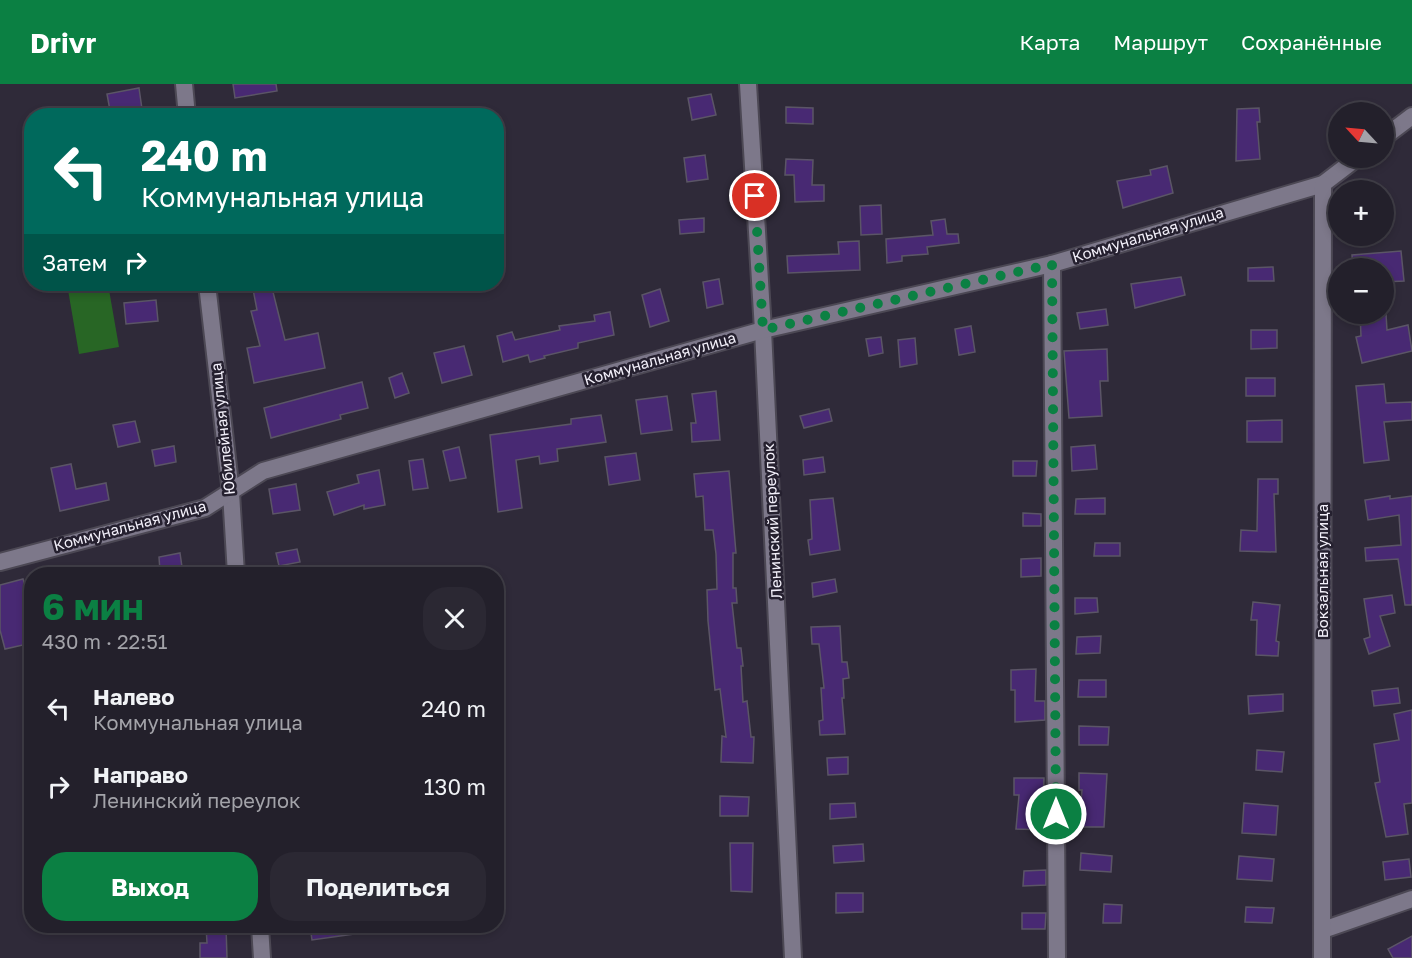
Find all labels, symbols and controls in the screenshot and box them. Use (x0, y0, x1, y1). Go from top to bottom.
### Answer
text: Drivr (30, 26, 96, 59)
text: Карта (1019, 29, 1080, 55)
text: Маршрут (1113, 29, 1208, 55)
text: Сохранённые (1241, 29, 1382, 55)
north arrow (1328, 102, 1394, 168)
map controls (1328, 102, 1394, 324)
text: 240 m (141, 130, 267, 180)
icon: left (42, 132, 120, 210)
pin (729, 170, 780, 221)
icon: arrive (738, 179, 771, 212)
button: + (1328, 180, 1394, 246)
text: Коммунальная улица (141, 181, 424, 213)
street label: Коммунальная улица (1070, 202, 1226, 266)
icon: right (119, 246, 152, 279)
text: Затем (42, 249, 107, 276)
button: − (1328, 258, 1394, 324)
street label: Коммунальная улица (582, 328, 738, 388)
street label: Юбилейная улица (206, 362, 238, 496)
street label: Ленинский переулок (759, 443, 785, 599)
street label: Коммунальная улица (51, 496, 208, 554)
street label: Вокзальная улица (1313, 504, 1331, 638)
text: 6 мин (42, 585, 144, 628)
button: close (423, 587, 486, 650)
text: 430 m · 22:51 (42, 629, 168, 653)
text: Налево (93, 683, 175, 710)
icon: left (42, 692, 75, 725)
text: 240 m (421, 695, 486, 722)
text: Коммунальная улица (93, 710, 303, 734)
text: Направо (93, 761, 188, 788)
icon: right (42, 770, 75, 803)
text: 130 m (424, 773, 486, 800)
position arrow (1024, 782, 1088, 846)
text: Ленинский переулок (93, 788, 300, 812)
button: Выход (42, 852, 258, 921)
button: Поделиться (270, 852, 486, 921)

